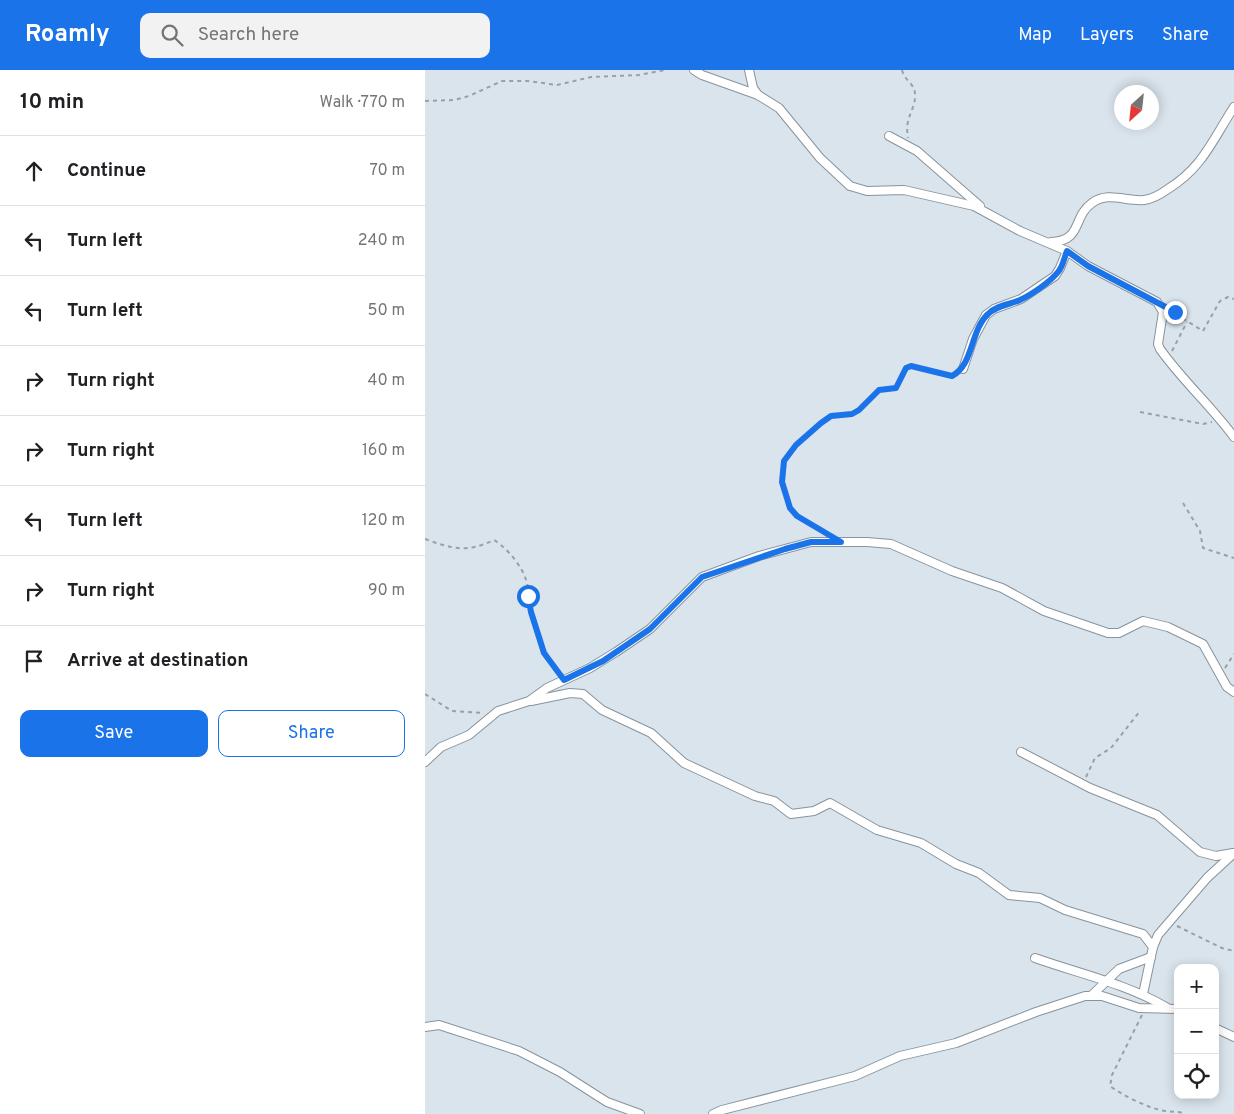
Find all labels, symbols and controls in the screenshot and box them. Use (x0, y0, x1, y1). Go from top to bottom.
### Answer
search box (140, 13, 490, 58)
text: Roamly (25, 20, 110, 50)
icon: search (158, 21, 186, 49)
text: Search here (198, 23, 299, 47)
text: Map (1018, 24, 1052, 47)
text: Layers (1080, 24, 1134, 47)
text: Share (1162, 24, 1209, 47)
north arrow (1114, 85, 1159, 130)
text: 10 min (20, 89, 84, 116)
text: Walk · 770 m (320, 93, 405, 113)
icon: ahead (20, 157, 48, 185)
text: Continue (67, 159, 146, 183)
text: 70 m (370, 161, 405, 181)
icon: left (20, 227, 48, 255)
text: Turn left (67, 229, 143, 253)
text: 240 m (358, 231, 405, 251)
icon: left (20, 297, 48, 325)
text: Turn left (67, 299, 143, 323)
text: 50 m (368, 301, 405, 321)
route end (1164, 301, 1187, 324)
icon: right (20, 367, 48, 395)
text: Turn right (67, 369, 155, 393)
text: 40 m (367, 371, 405, 391)
icon: right (20, 437, 48, 465)
text: Turn right (67, 439, 155, 463)
text: 160 m (362, 441, 405, 461)
icon: left (20, 507, 48, 535)
text: Turn left (67, 509, 143, 533)
text: 120 m (362, 511, 405, 531)
icon: right (20, 577, 48, 605)
text: Turn right (67, 579, 155, 603)
text: 90 m (368, 581, 405, 601)
route start (517, 585, 540, 608)
icon: arrive (20, 647, 48, 675)
text: Arrive at destination (67, 649, 248, 673)
button: Save (20, 710, 208, 757)
button: Share (218, 710, 405, 757)
map controls (1174, 964, 1219, 1099)
button: + (1174, 964, 1219, 1009)
button: − (1174, 1009, 1219, 1054)
button: locate (1174, 1054, 1219, 1099)

